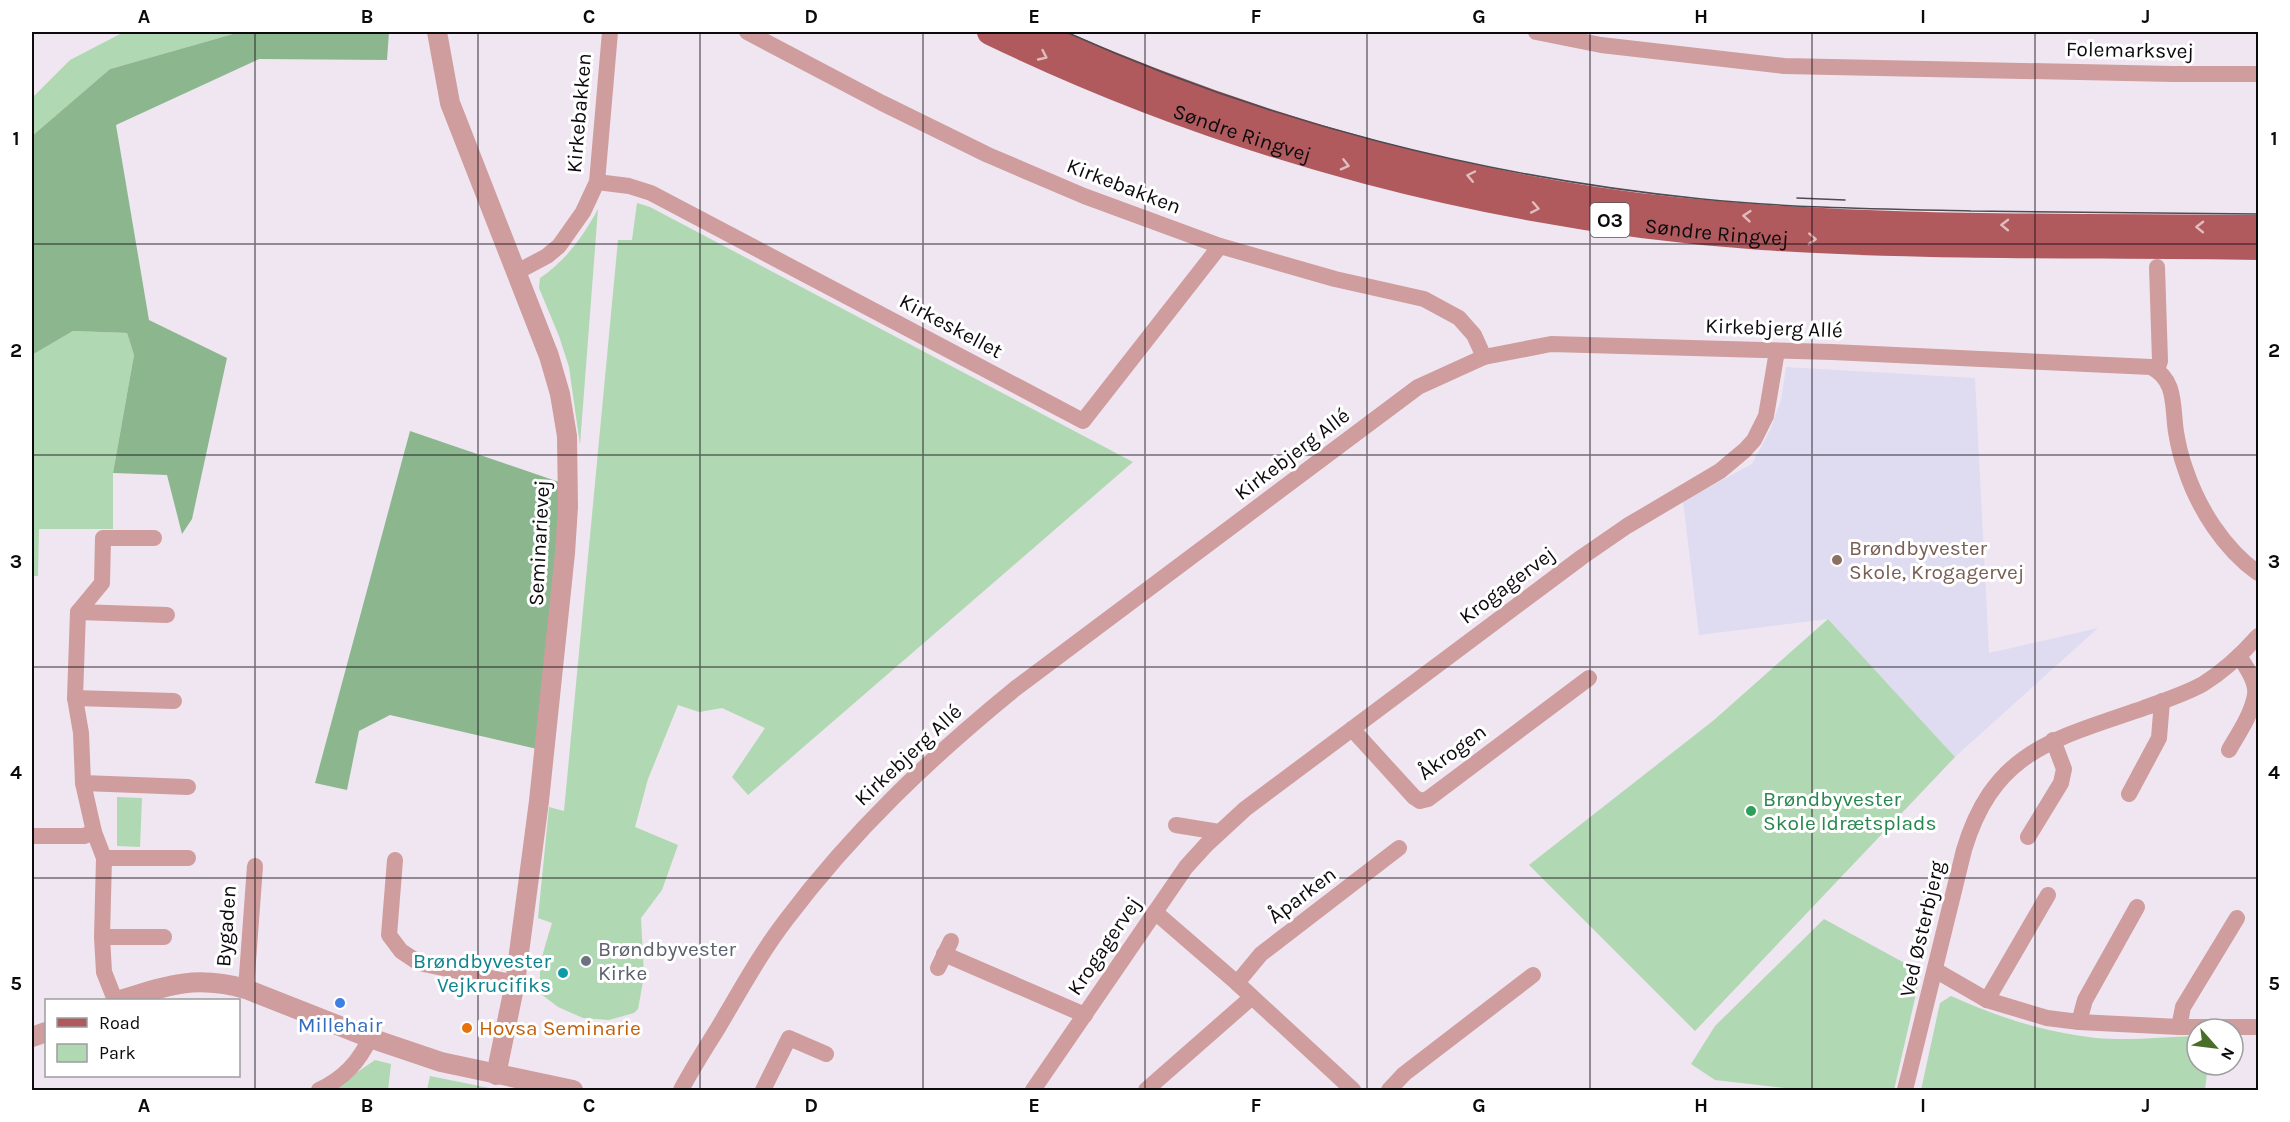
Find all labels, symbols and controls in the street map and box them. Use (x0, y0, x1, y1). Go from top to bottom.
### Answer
text: A (138, 5, 151, 28)
text: B (361, 5, 373, 28)
text: C (583, 5, 595, 28)
text: D (804, 5, 818, 28)
text: E (1028, 5, 1040, 28)
text: F (1251, 5, 1262, 28)
text: G (1472, 5, 1486, 28)
text: H (1694, 5, 1708, 28)
text: I (1920, 5, 1926, 28)
text: J (2142, 5, 2150, 28)
street label: Folemarksvej (2066, 37, 2194, 63)
one-way arrow (1037, 49, 1048, 61)
street label: Kirkebakken (562, 52, 596, 174)
street label: Søndre Ringvej (1170, 99, 1314, 167)
text: 1 (12, 127, 20, 150)
text: 1 (2270, 127, 2278, 150)
street label: Kirkebakken (1064, 153, 1184, 219)
one-way arrow (1340, 157, 1350, 170)
one-way arrow (1467, 170, 1477, 183)
one-way arrow (1530, 201, 1540, 214)
road number: O3 (1590, 203, 1630, 237)
one-way arrow (1743, 210, 1752, 223)
street label: Søndre Ringvej (1643, 213, 1789, 251)
one-way arrow (2001, 219, 2010, 231)
one-way arrow (2196, 221, 2205, 234)
one-way arrow (1808, 233, 1817, 245)
street label: Kirkeskellet (895, 289, 1007, 363)
street label: Kirkebjerg Allé (1705, 314, 1843, 342)
text: 2 (10, 339, 22, 362)
text: 2 (2268, 339, 2280, 362)
street label: Kirkebjerg Allé (1230, 403, 1354, 505)
street label: Seminarievej (524, 479, 554, 607)
place label: Brøndbyvester Skole, Krogagervej (1849, 536, 2024, 584)
street label: Krogagervej (1454, 541, 1560, 629)
text: 3 (10, 550, 22, 573)
text: 3 (2268, 550, 2280, 573)
marker: Brøndbyvester Skole, Krogagervej (1830, 553, 1844, 567)
street label: Kirkebjerg Allé (849, 699, 967, 811)
street label: Åkrogen (1413, 719, 1491, 785)
text: 4 (10, 761, 22, 784)
text: 4 (2268, 761, 2280, 784)
place label: Brøndbyvester Skole Idrætsplads (1763, 787, 1936, 835)
marker: Brøndbyvester Skole Idrætsplads (1744, 804, 1758, 818)
street label: Ved Østerbjerg (1895, 858, 1949, 999)
street label: Åparken (1263, 862, 1341, 928)
street label: Bygaden (211, 884, 241, 968)
street label: Krogagervej (1062, 892, 1146, 1000)
place label: Brøndbyvester Kirke (598, 937, 737, 985)
place label: Brøndbyvester Vejkrucifiks (413, 949, 551, 997)
marker: Brøndbyvester Kirke (579, 954, 593, 968)
marker: Brøndbyvester Vejkrucifiks (556, 966, 570, 980)
text: 5 (10, 972, 22, 995)
text: 5 (2268, 972, 2280, 995)
marker: Millehair (333, 996, 347, 1010)
legend (45, 999, 240, 1077)
text: Road (99, 1012, 140, 1034)
place label: Millehair (298, 1013, 383, 1037)
place label: Hovsa Seminarie (479, 1016, 641, 1040)
north arrow (2185, 1017, 2245, 1077)
marker: Hovsa Seminarie (460, 1021, 474, 1035)
text: Park (99, 1042, 136, 1064)
text: N (2217, 1044, 2239, 1063)
text: A (138, 1094, 151, 1117)
text: B (361, 1094, 373, 1117)
text: C (583, 1094, 595, 1117)
text: D (804, 1094, 818, 1117)
text: E (1028, 1094, 1040, 1117)
text: F (1251, 1094, 1262, 1117)
text: G (1472, 1094, 1486, 1117)
text: H (1694, 1094, 1708, 1117)
text: I (1920, 1094, 1926, 1117)
text: J (2142, 1094, 2150, 1117)

